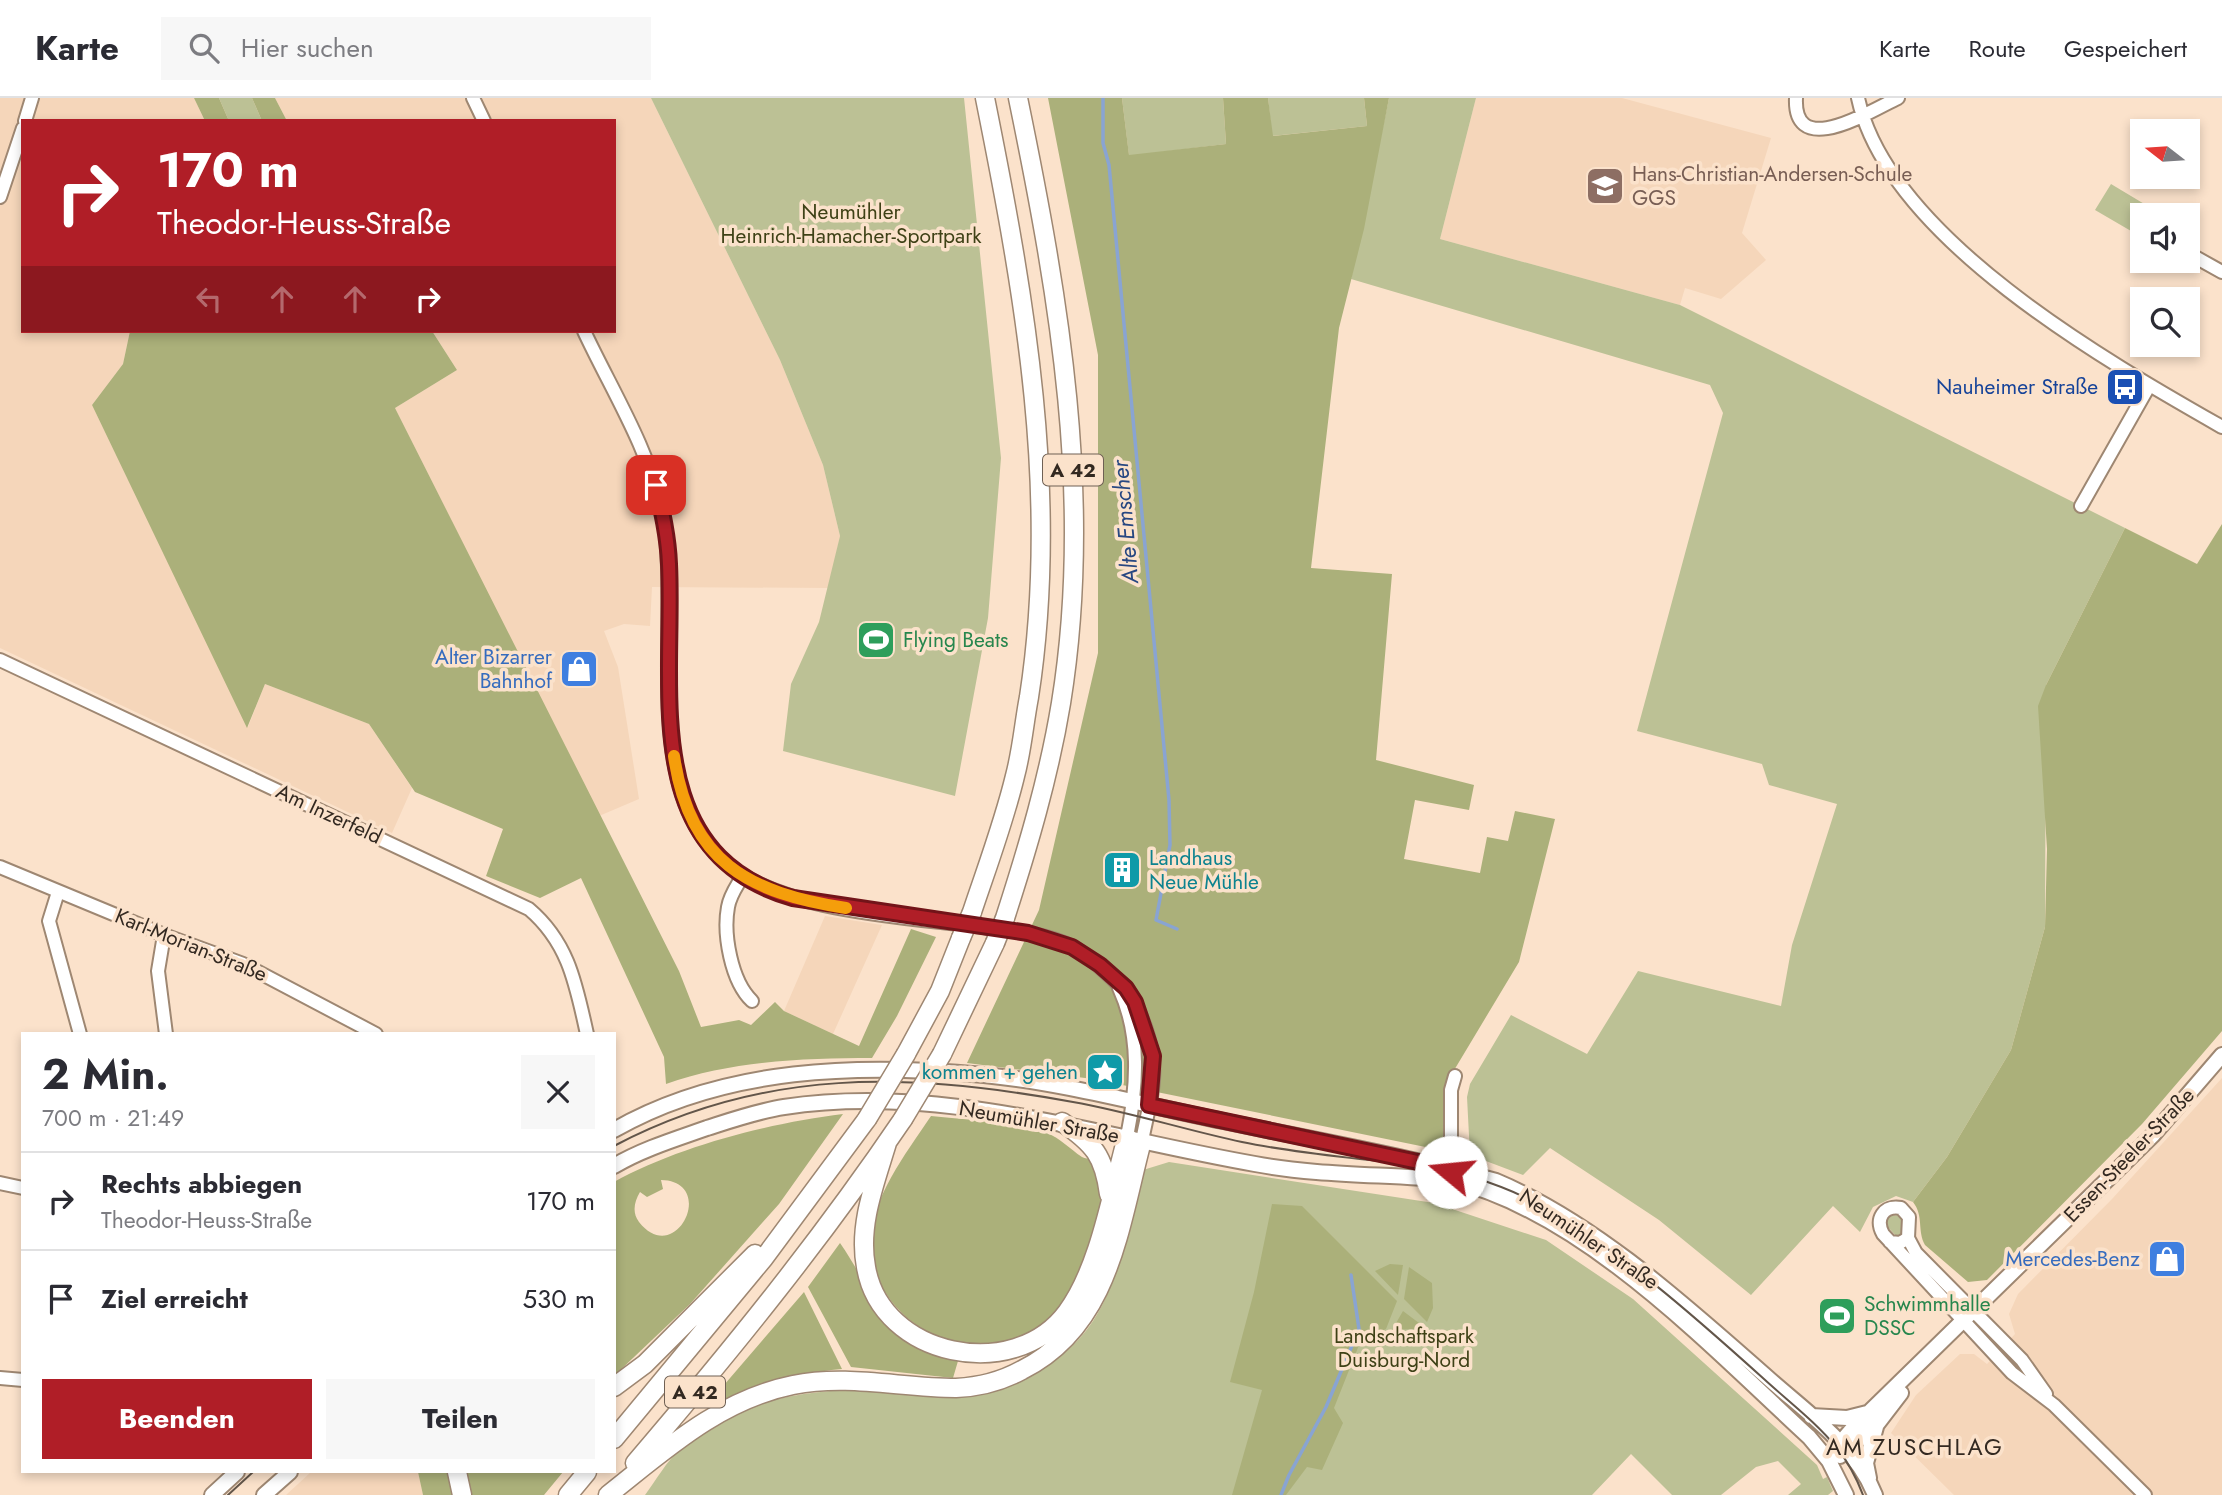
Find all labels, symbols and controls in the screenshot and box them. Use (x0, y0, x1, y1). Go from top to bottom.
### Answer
search box (161, 17, 651, 80)
text: Karte (35, 25, 119, 72)
icon: search (185, 29, 223, 67)
text: Hier suchen (241, 29, 374, 67)
text: Karte (1879, 31, 1930, 66)
text: Route (1968, 31, 2026, 66)
text: Gespeichert (2064, 31, 2187, 66)
north arrow (2130, 119, 2200, 189)
map controls (2130, 119, 2200, 357)
text: 170 m (157, 135, 299, 205)
icon: right (42, 147, 133, 238)
place label: Hans-Christian-Andersen-Schule GGS (1632, 159, 1913, 213)
school or university icon: Hans-Christian-Andersen-Schule GGS (1584, 165, 1626, 207)
park label: Neumühler Heinrich-Hamacher-Sportpark (720, 197, 982, 251)
text: Theodor-Heuss-Straße (157, 200, 451, 246)
button: sound (2130, 203, 2200, 273)
icon: left (190, 280, 228, 318)
icon: ahead (263, 280, 301, 318)
icon: ahead (336, 280, 374, 318)
icon: right (409, 280, 447, 318)
button: search (2130, 287, 2200, 357)
bus stop icon: Nauheimer Straße (2104, 366, 2146, 408)
place label: Nauheimer Straße (1936, 372, 2098, 402)
road number: A 42 (1043, 454, 1103, 486)
pin (626, 455, 686, 515)
water label: Alte Emscher (1103, 457, 1147, 586)
icon: arrive (637, 466, 675, 504)
sports icon: Flying Beats (855, 619, 897, 661)
place label: Flying Beats (903, 625, 1008, 655)
place label: Alter Bizarrer Bahnhof (435, 642, 553, 696)
shop icon: Alter Bizarrer Bahnhof (558, 648, 600, 690)
street label: Am Inzerfeld (271, 776, 387, 852)
place label: Landhaus Neue Mühle (1149, 843, 1259, 897)
building icon: Landhaus Neue Mühle (1101, 849, 1143, 891)
street label: Karl-Morian-Straße (110, 901, 272, 989)
text: 2 Min. (42, 1044, 169, 1105)
place icon: kommen + gehen (1084, 1051, 1126, 1093)
button: close (521, 1055, 595, 1129)
place label: kommen + gehen (922, 1057, 1078, 1087)
street label: Essen-Steeler-Straße (2057, 1081, 2201, 1229)
street label: Neumühler Straße (957, 1093, 1122, 1151)
text: 700 m · 21:49 (42, 1101, 184, 1135)
position arrow (1414, 1135, 1488, 1209)
text: Rechts abbiegen (101, 1165, 302, 1203)
street label: Neumühler Straße (1513, 1181, 1665, 1297)
icon: right (42, 1182, 80, 1220)
text: 170 m (526, 1182, 595, 1220)
text: Theodor-Heuss-Straße (101, 1203, 312, 1237)
shop icon: Mercedes-Benz (2146, 1238, 2188, 1280)
place label: Mercedes-Benz (2006, 1244, 2140, 1274)
icon: arrive (42, 1280, 80, 1318)
text: Ziel erreicht (101, 1280, 248, 1318)
text: 530 m (522, 1280, 595, 1318)
place label: Schwimmhalle DSSC (1864, 1289, 1991, 1343)
sports icon: Schwimmhalle DSSC (1816, 1295, 1858, 1337)
park label: Landschaftspark Duisburg-Nord (1334, 1321, 1475, 1375)
road number: A 42 (665, 1376, 725, 1408)
button: Beenden (42, 1379, 312, 1459)
button: Teilen (326, 1379, 595, 1459)
district label: AM ZUSCHLAG (1826, 1430, 2004, 1464)

